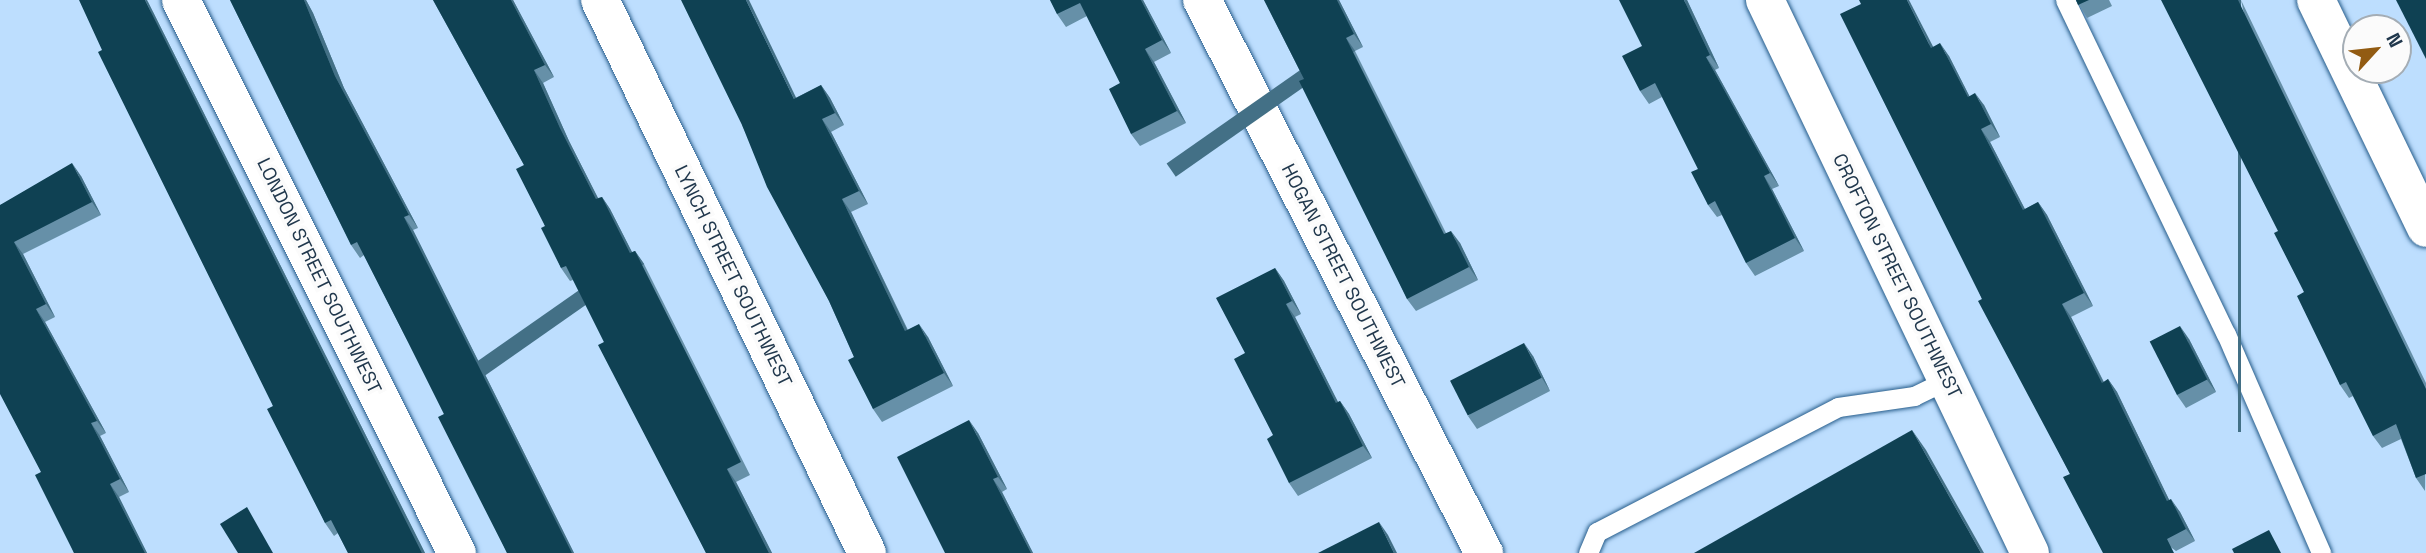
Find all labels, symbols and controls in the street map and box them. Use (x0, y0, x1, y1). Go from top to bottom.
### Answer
north arrow (2342, 14, 2412, 84)
text: N (2380, 29, 2408, 51)
street label: CROFTON STREET SOUTHWEST (1828, 150, 1966, 402)
street label: LONDON STREET SOUTHWEST (252, 154, 386, 398)
street label: HOGAN STREET SOUTHWEST (1276, 160, 1410, 392)
street label: LYNCH STREET SOUTHWEST (669, 161, 797, 391)

